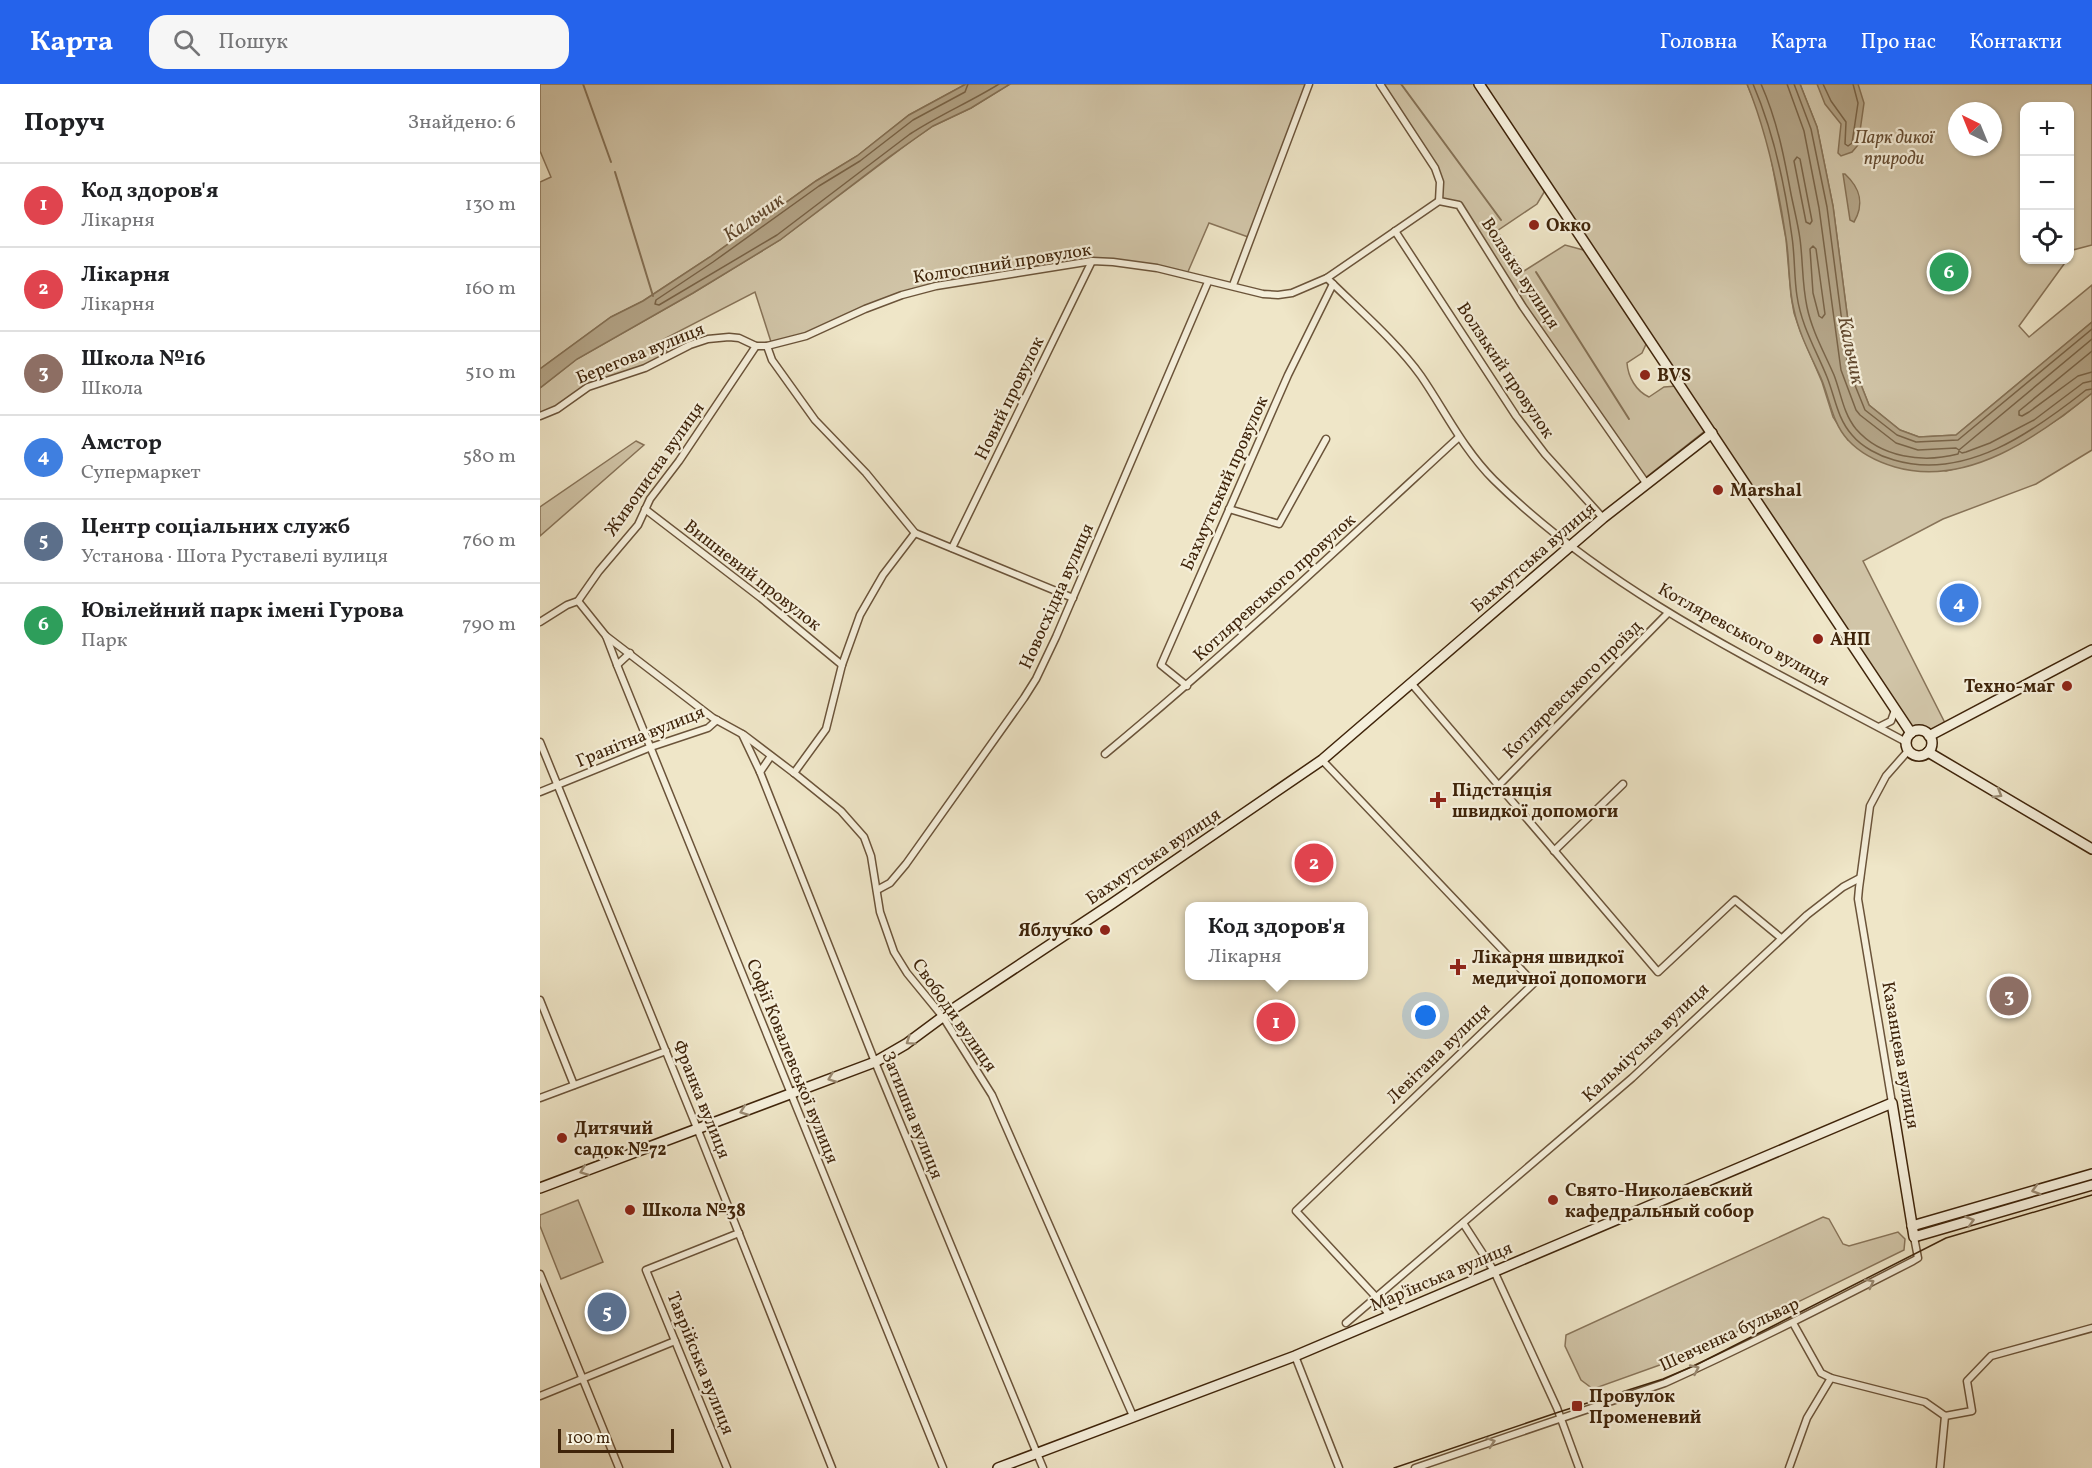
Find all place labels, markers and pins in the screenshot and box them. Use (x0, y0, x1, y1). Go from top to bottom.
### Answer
place label: Окко (1546, 214, 1591, 239)
marker: Окко (1527, 218, 1541, 232)
pin: 6 (1930, 250, 1968, 294)
place label: BVS (1657, 364, 1691, 389)
marker: BVS (1638, 368, 1652, 382)
place label: Marshal (1730, 479, 1802, 504)
marker: Marshal (1711, 483, 1725, 497)
pin: 4 (1940, 580, 1978, 626)
place label: АНП (1830, 628, 1871, 653)
marker: АНП (1811, 632, 1825, 646)
place label: Техно-маг (1964, 675, 2055, 700)
marker: Техно-маг (2060, 679, 2074, 693)
place label: Підстанція швидкої допомоги (1452, 779, 1618, 825)
marker: Підстанція швидкої допомоги (1429, 791, 1447, 809)
pin: 2 (1294, 840, 1334, 886)
place label: Яблучко (1019, 919, 1093, 944)
marker: Яблучко (1098, 923, 1112, 937)
place label: Лікарня швидкої медичної допомоги (1472, 946, 1647, 992)
marker: Лікарня швидкої медичної допомоги (1449, 958, 1467, 976)
pin: 3 (1990, 974, 2028, 1018)
pin: 1 (1256, 1000, 1296, 1044)
place label: Дитячий садок №72 (574, 1117, 667, 1163)
marker: Дитячий садок №72 (555, 1131, 569, 1145)
place label: Свято-Николаевский кафедральный собор (1565, 1179, 1754, 1225)
marker: Свято-Николаевский кафедральный собор (1546, 1193, 1560, 1207)
place label: Школа №38 (642, 1199, 746, 1224)
marker: Школа №38 (623, 1203, 637, 1217)
pin: 5 (588, 1290, 626, 1334)
place label: Провулок Променевий (1589, 1385, 1701, 1431)
marker: Провулок Променевий (1570, 1399, 1584, 1413)

